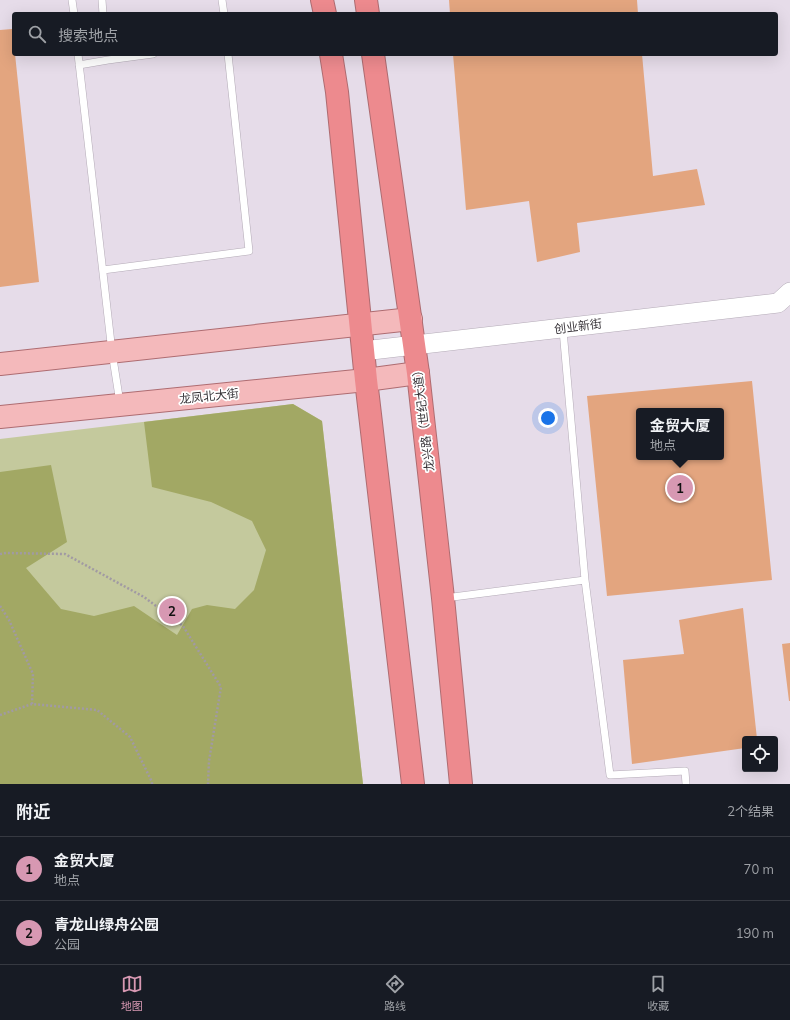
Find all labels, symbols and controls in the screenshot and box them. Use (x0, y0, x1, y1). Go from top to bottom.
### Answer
search box (12, 12, 778, 56)
icon: search (26, 23, 48, 45)
text: 搜索地点 (58, 26, 118, 45)
street label: 创业新街 (553, 316, 603, 336)
street label: 龙兴路（世纪大道） (409, 363, 437, 473)
street label: 龙凤北大街 (178, 385, 240, 407)
your location (538, 408, 558, 428)
popup (636, 408, 724, 460)
text: 金贸大厦 (650, 416, 710, 435)
text: 地点 (650, 437, 676, 453)
pin: 1 (667, 473, 693, 503)
pin: 2 (159, 596, 185, 626)
map controls (742, 736, 778, 772)
button: locate (742, 736, 778, 772)
text: 附近 (16, 801, 50, 822)
text: 2个结果 (727, 803, 774, 819)
text: 金贸大厦 (54, 851, 114, 870)
text: 1 (25, 861, 33, 877)
text: 70 m (744, 861, 774, 877)
text: 地点 (54, 872, 80, 888)
text: 青龙山绿舟公园 (54, 915, 159, 934)
text: 2 (25, 925, 33, 941)
text: 190 m (736, 925, 774, 941)
text: 公园 (54, 936, 80, 952)
tab: 地图 (121, 973, 143, 1013)
tab: 路线 (384, 973, 406, 1013)
tab: 收藏 (647, 973, 669, 1013)

